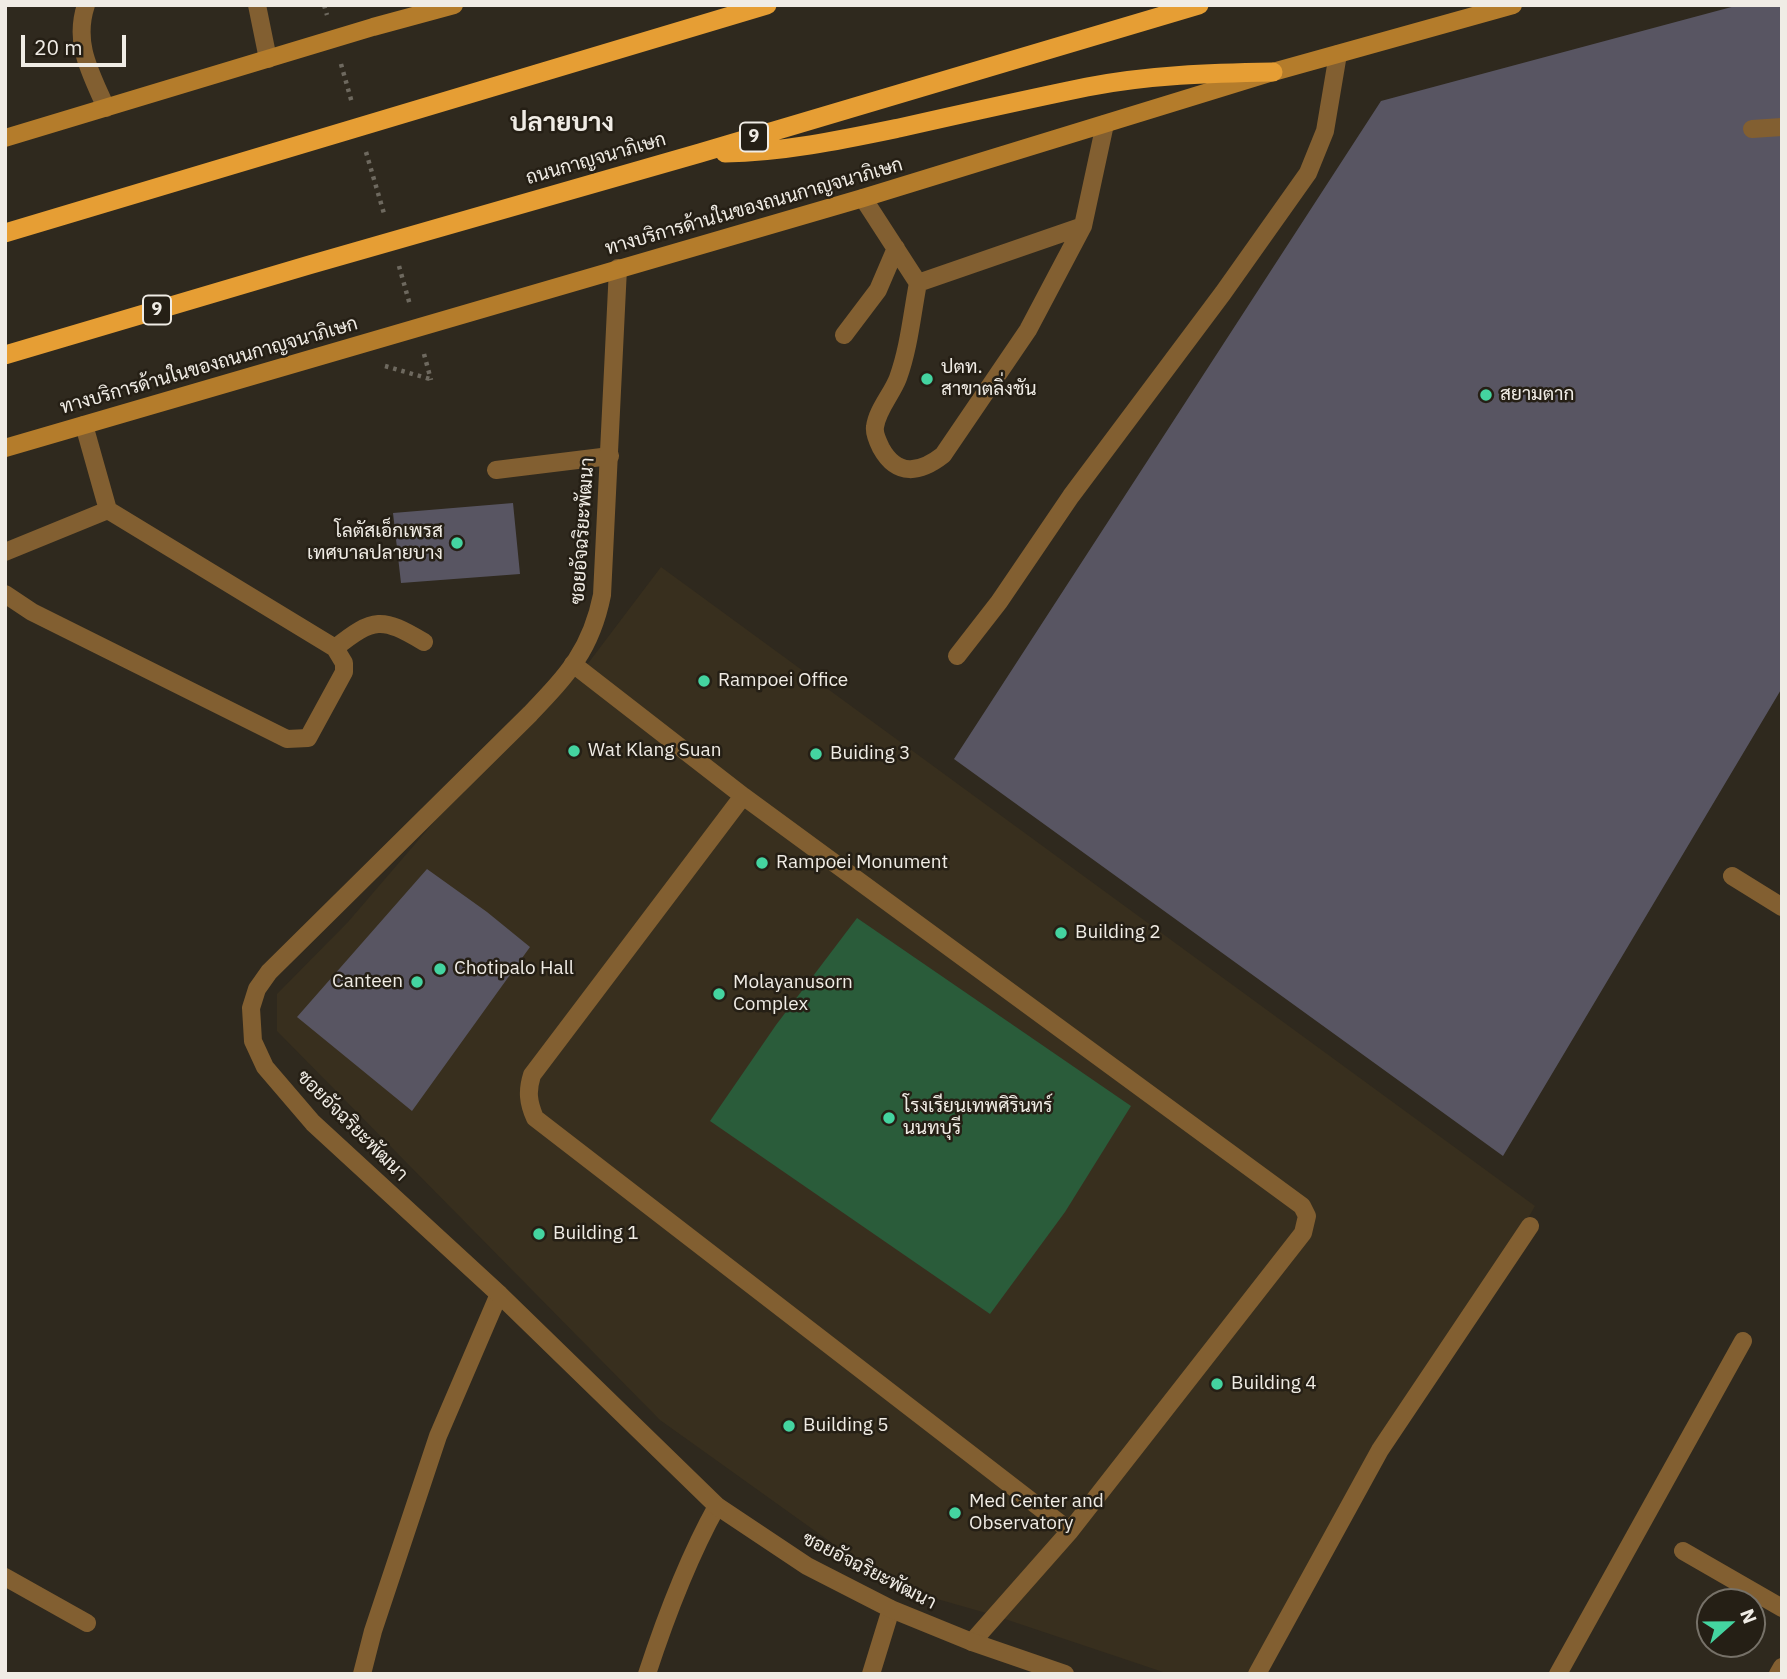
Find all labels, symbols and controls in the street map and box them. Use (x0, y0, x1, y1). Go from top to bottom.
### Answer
scale bar (24, 21, 130, 65)
text: 20 m (34, 33, 83, 61)
district label: ปลายบาง (510, 107, 614, 139)
road number: 9 (740, 122, 768, 152)
street label: ถนนกาญจนาภิเษก (523, 128, 669, 190)
street label: ทางบริการด้านในของถนนกาญจนาภิเษก (603, 154, 905, 260)
road number: 9 (143, 296, 171, 324)
street label: ทางบริการด้านในของถนนกาญจนาภิเษก (58, 313, 360, 419)
place label: ปตท. สาขาตลิ่งชัน (941, 357, 1037, 401)
marker: ปตท. สาขาตลิ่งชัน (919, 371, 935, 387)
place label: สยามตาก (1500, 384, 1574, 406)
marker: สยามตาก (1478, 387, 1494, 403)
street label: ซอยอัจฉริยะพัฒนา (566, 457, 600, 605)
place label: โลตัสเอ็กเพรส เทศบาลปลายบาง (307, 521, 443, 565)
marker: โลตัสเอ็กเพรส เทศบาลปลายบาง (449, 535, 465, 551)
place label: Rampoei Office (718, 670, 848, 692)
marker: Rampoei Office (696, 673, 712, 689)
place label: Wat Klang Suan (588, 740, 721, 762)
marker: Wat Klang Suan (566, 743, 582, 759)
place label: Buiding 3 (830, 743, 910, 765)
marker: Buiding 3 (808, 746, 824, 762)
place label: Rampoei Monument (776, 852, 948, 874)
marker: Rampoei Monument (754, 855, 770, 871)
place label: Building 2 (1075, 922, 1161, 944)
marker: Building 2 (1053, 925, 1069, 941)
place label: Chotipalo Hall (454, 958, 574, 980)
marker: Chotipalo Hall (432, 961, 448, 977)
place label: Canteen (332, 971, 403, 993)
place label: Molayanusorn Complex (733, 972, 853, 1016)
marker: Canteen (409, 974, 425, 990)
marker: Molayanusorn Complex (711, 986, 727, 1002)
street label: ซอยอัจฉริยะพัฒนา (292, 1066, 412, 1186)
place label: โรงเรียนเทพศิรินทร์ นนทบุรี (903, 1096, 1053, 1140)
marker: โรงเรียนเทพศิรินทร์ นนทบุรี (881, 1110, 897, 1126)
place label: Building 1 (553, 1223, 639, 1245)
marker: Building 1 (531, 1226, 547, 1242)
place label: Building 4 (1231, 1373, 1317, 1395)
marker: Building 4 (1209, 1376, 1225, 1392)
place label: Building 5 (803, 1415, 889, 1437)
marker: Building 5 (781, 1418, 797, 1434)
place label: Med Center and Observatory (969, 1491, 1104, 1535)
marker: Med Center and Observatory (947, 1505, 963, 1521)
street label: ซอยอัจฉริยะพัฒนา (798, 1527, 940, 1615)
north arrow (1696, 1588, 1766, 1658)
text: N (1735, 1605, 1762, 1627)

